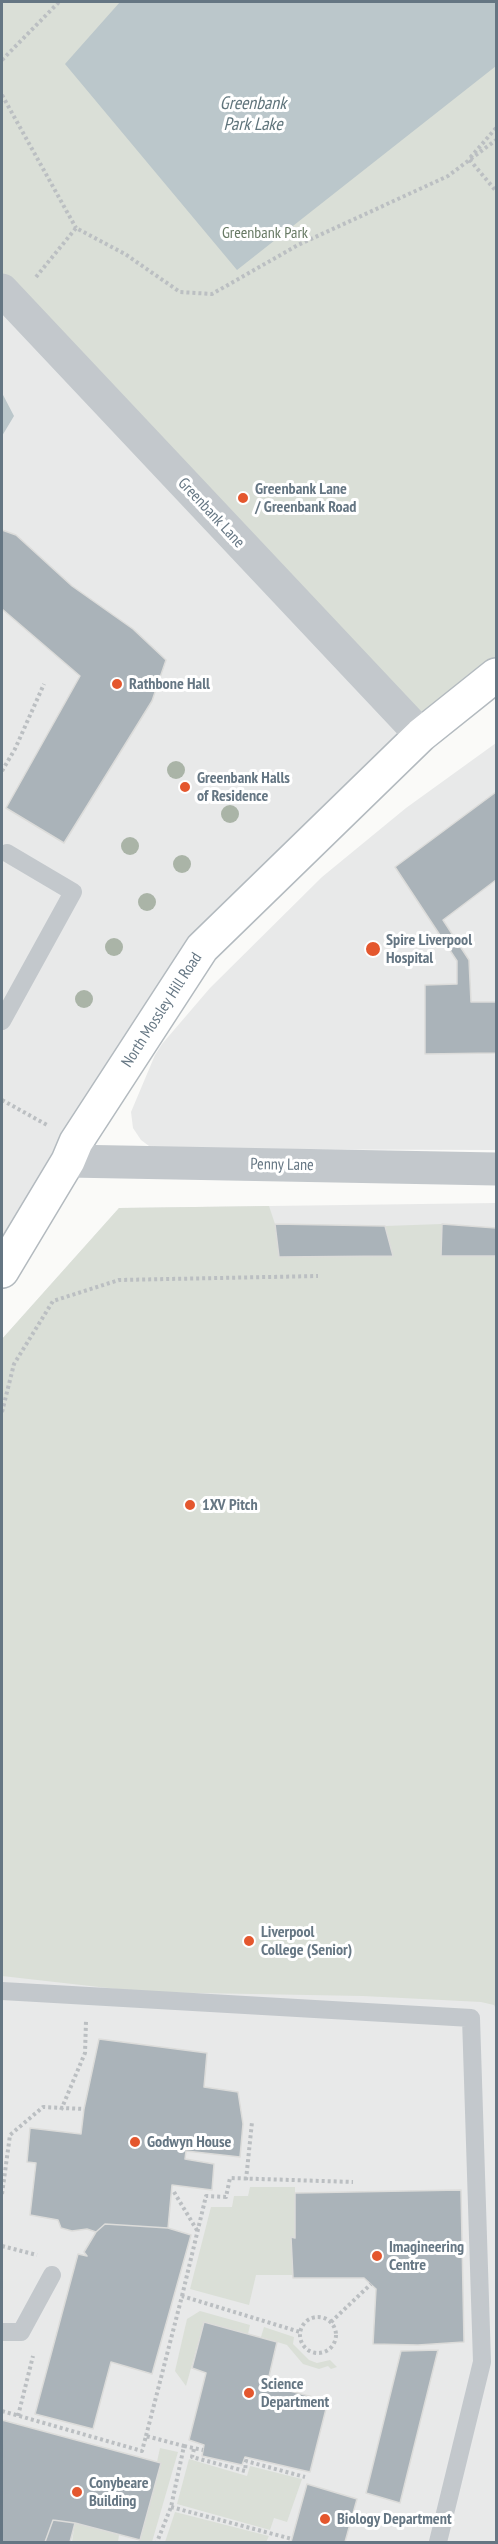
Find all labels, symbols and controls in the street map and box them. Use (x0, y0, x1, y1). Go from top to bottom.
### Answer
water label: Greenbank Park Lake (220, 93, 286, 136)
park label: Greenbank Park (222, 223, 308, 243)
street label: Greenbank Lane (174, 474, 248, 552)
place label: Greenbank Lane / Greenbank Road (255, 479, 356, 517)
marker: Greenbank Lane / Greenbank Road (236, 491, 250, 505)
place label: Rathbone Hall (129, 674, 210, 694)
marker: Rathbone Hall (110, 677, 124, 691)
place label: Greenbank Halls of Residence (197, 768, 290, 806)
marker: Greenbank Halls of Residence (178, 780, 192, 794)
place label: Spire Liverpool Hospital (386, 930, 472, 968)
marker: Spire Liverpool Hospital (364, 940, 382, 958)
street label: North Mossley Hill Road (118, 949, 206, 1071)
street label: Penny Lane (250, 1155, 314, 1175)
place label: 1XV Pitch (202, 1495, 258, 1515)
marker: 1XV Pitch (183, 1498, 197, 1512)
place label: Liverpool College (Senior) (261, 1922, 352, 1960)
marker: Liverpool College (Senior) (242, 1934, 256, 1948)
place label: Godwyn House (147, 2132, 231, 2152)
marker: Godwyn House (128, 2135, 142, 2149)
place label: Imagineering Centre (389, 2237, 464, 2275)
marker: Imagineering Centre (370, 2249, 384, 2263)
place label: Science Department (261, 2374, 329, 2412)
marker: Science Department (242, 2386, 256, 2400)
place label: Conybeare Building (89, 2473, 149, 2511)
marker: Conybeare Building (70, 2485, 84, 2499)
place label: Biology Department (337, 2509, 452, 2529)
marker: Biology Department (318, 2512, 332, 2526)

